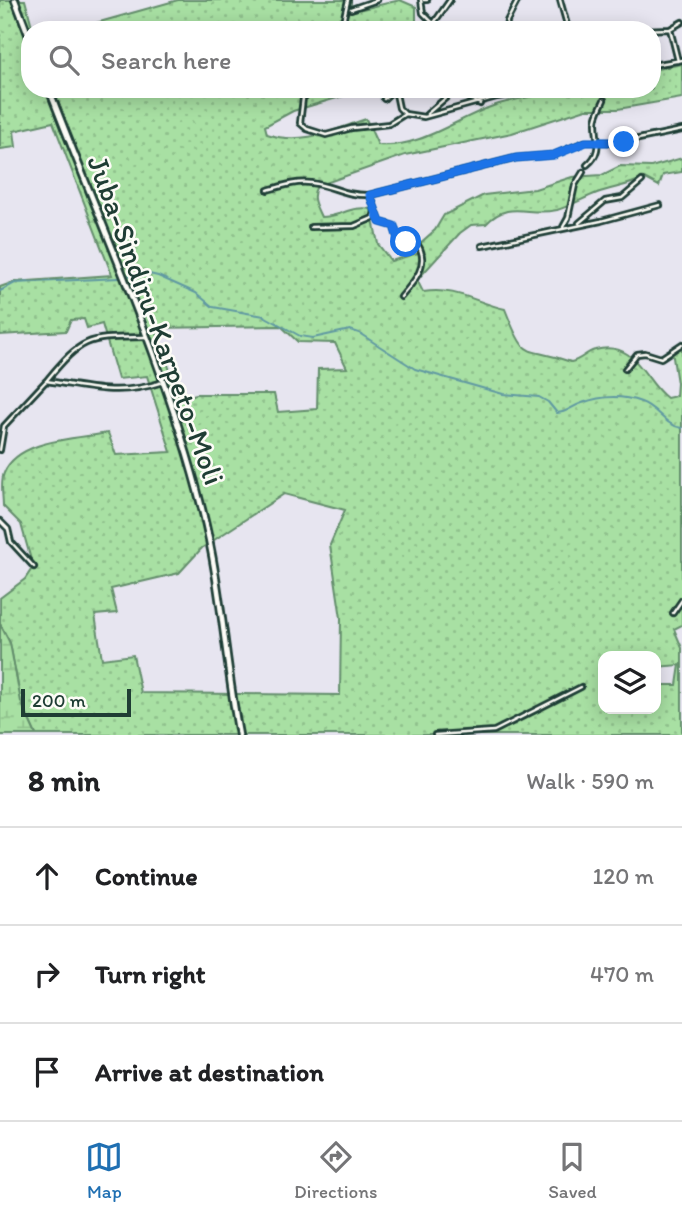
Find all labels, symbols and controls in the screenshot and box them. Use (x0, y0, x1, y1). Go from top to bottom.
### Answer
search box (21, 21, 661, 98)
icon: search (45, 41, 83, 79)
text: Search here (101, 44, 231, 76)
route end (608, 126, 639, 157)
street label: Juba-Sindiru-Karpeto-Moli (80, 150, 233, 490)
route start (390, 226, 421, 257)
map controls (598, 651, 661, 714)
button: layers (598, 651, 661, 714)
scale bar (21, 686, 131, 718)
text: 200 m (32, 689, 86, 712)
text: 8 min (28, 762, 100, 799)
text: Walk · 590 m (526, 767, 654, 795)
icon: ahead (28, 857, 66, 895)
text: Continue (95, 860, 198, 892)
text: 120 m (593, 862, 654, 890)
icon: right (28, 955, 66, 993)
text: Turn right (95, 958, 206, 990)
text: 470 m (590, 960, 654, 988)
icon: arrive (28, 1053, 66, 1091)
text: Arrive at destination (95, 1056, 324, 1088)
tab: Map (85, 1138, 123, 1203)
tab: Directions (294, 1138, 378, 1203)
tab: Saved (548, 1138, 597, 1203)

